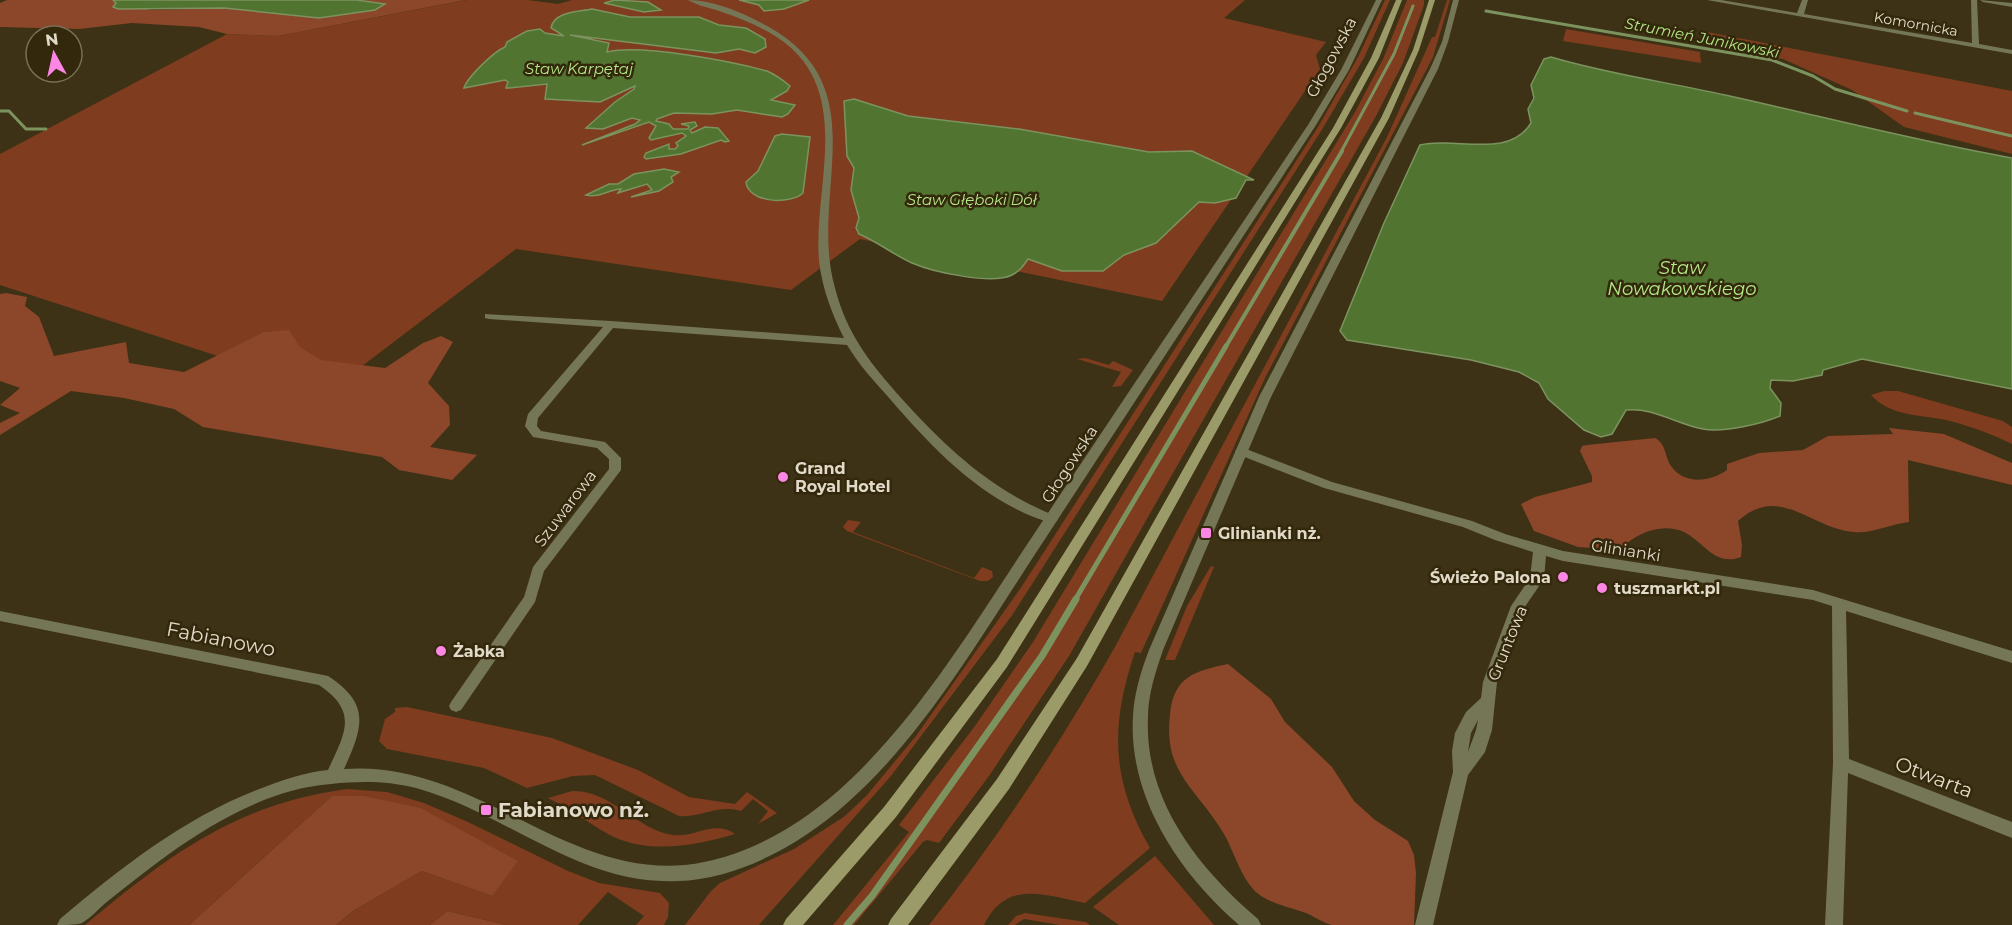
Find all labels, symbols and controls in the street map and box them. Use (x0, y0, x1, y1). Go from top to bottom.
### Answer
street label: Komornicka (1873, 8, 1959, 40)
water label: Strumień Junikowski (1623, 13, 1782, 62)
street label: Głogowska (1302, 14, 1361, 101)
north arrow (24, 24, 84, 84)
text: N (44, 29, 60, 50)
water label: Staw Karpętaj (525, 59, 634, 78)
water label: Staw Głęboki Dół (907, 190, 1038, 209)
water label: Staw Nowakowskiego (1607, 257, 1757, 300)
street label: Głogowska (1037, 422, 1101, 506)
place label: Grand Royal Hotel (795, 459, 890, 496)
street label: Szuwarowa (530, 466, 600, 550)
marker: Grand Royal Hotel (776, 470, 790, 484)
place label: Glinianki nż. (1218, 524, 1321, 543)
marker: Glinianki nż. (1199, 526, 1213, 540)
street label: Glinianki (1590, 536, 1662, 565)
place label: Świeżo Palona (1430, 568, 1551, 587)
marker: Świeżo Palona (1556, 570, 1570, 584)
place label: tuszmarkt.pl (1614, 579, 1720, 598)
marker: tuszmarkt.pl (1595, 581, 1609, 595)
street label: Gruntowa (1484, 603, 1531, 684)
street label: Fabianowo (165, 617, 277, 661)
place label: Żabka (453, 642, 505, 661)
marker: Żabka (434, 644, 448, 658)
street label: Otwarta (1892, 751, 1976, 803)
place label: Fabianowo nż. (498, 798, 649, 822)
marker: Fabianowo nż. (479, 803, 493, 817)

